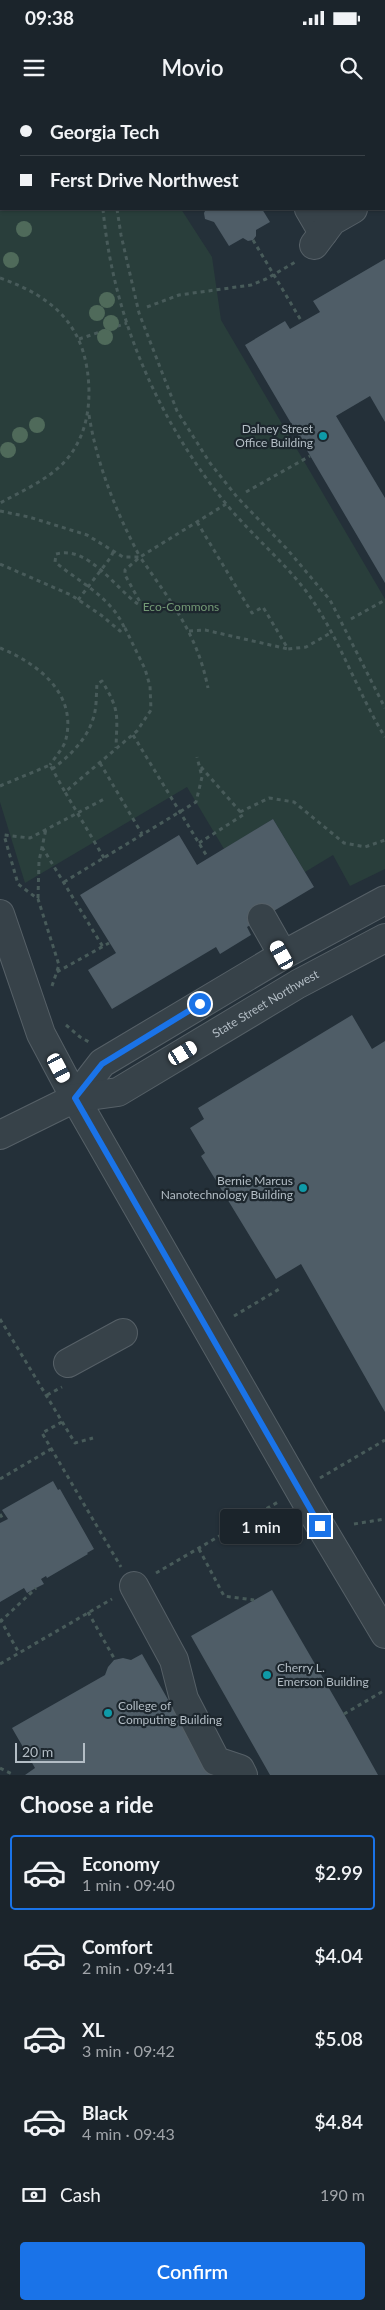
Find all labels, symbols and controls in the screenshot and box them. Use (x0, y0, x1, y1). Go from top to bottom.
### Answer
text: 09:38 (25, 6, 74, 29)
icon: menu (20, 54, 48, 82)
text: Movio (161, 54, 224, 81)
icon: search (337, 54, 365, 82)
text: Georgia Tech (50, 120, 159, 143)
text: Ferst Drive Northwest (50, 168, 239, 191)
place label: Dalney Street Office Building (235, 421, 314, 450)
marker: Dalney Street Office Building (317, 430, 329, 442)
park label: Eco-Commons (143, 599, 219, 614)
car (268, 938, 295, 972)
street label: State Street Northwest (209, 966, 322, 1041)
route start (189, 993, 211, 1015)
car (166, 1039, 199, 1067)
car (45, 1051, 72, 1085)
place label: Bernie Marcus Nanotechnology Building (161, 1173, 293, 1202)
marker: Bernie Marcus Nanotechnology Building (297, 1182, 309, 1194)
callout: 1 min (220, 1508, 302, 1544)
route end (309, 1515, 331, 1537)
text: 1 min (241, 1517, 281, 1536)
place label: Cherry L. Emerson Building (277, 1660, 369, 1689)
marker: Cherry L. Emerson Building (261, 1669, 273, 1681)
place label: College of Computing Building (118, 1698, 222, 1727)
marker: College of Computing Building (102, 1707, 114, 1719)
scale bar (15, 1740, 85, 1763)
text: 20 m (22, 1743, 53, 1760)
text: Choose a ride (20, 1791, 154, 1818)
icon: car (22, 1850, 67, 1895)
text: Economy (82, 1852, 160, 1875)
text: $2.99 (314, 1861, 363, 1884)
text: 1 min · 09:40 (82, 1875, 175, 1894)
icon: car (22, 1933, 67, 1978)
text: Comfort (82, 1935, 153, 1958)
text: $4.04 (314, 1944, 363, 1967)
text: 2 min · 09:41 (82, 1958, 175, 1977)
icon: car (22, 2016, 67, 2061)
text: XL (82, 2018, 105, 2041)
text: $5.08 (314, 2027, 363, 2050)
text: 3 min · 09:42 (82, 2041, 175, 2060)
icon: car (22, 2099, 67, 2144)
text: Black (82, 2101, 128, 2124)
text: $4.84 (314, 2110, 363, 2133)
text: 4 min · 09:43 (82, 2124, 175, 2143)
icon: cash (20, 2181, 48, 2209)
text: Cash (60, 2183, 101, 2206)
text: 190 m (320, 2185, 365, 2204)
button: Confirm (20, 2242, 365, 2300)

